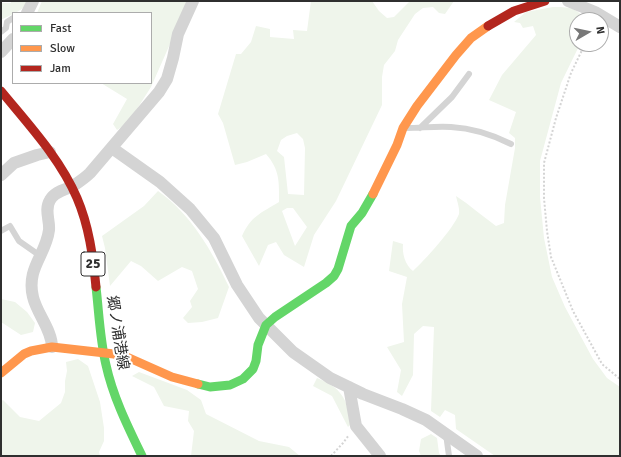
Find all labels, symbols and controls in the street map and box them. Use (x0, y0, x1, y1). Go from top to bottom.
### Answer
legend (12, 12, 152, 84)
north arrow (569, 12, 609, 52)
text: Fast (50, 21, 71, 36)
text: N (593, 25, 607, 35)
text: Slow (50, 41, 75, 56)
text: Jam (50, 61, 71, 76)
road number: 25 (81, 252, 105, 276)
street label: 郷ノ浦港線 (102, 295, 132, 371)

